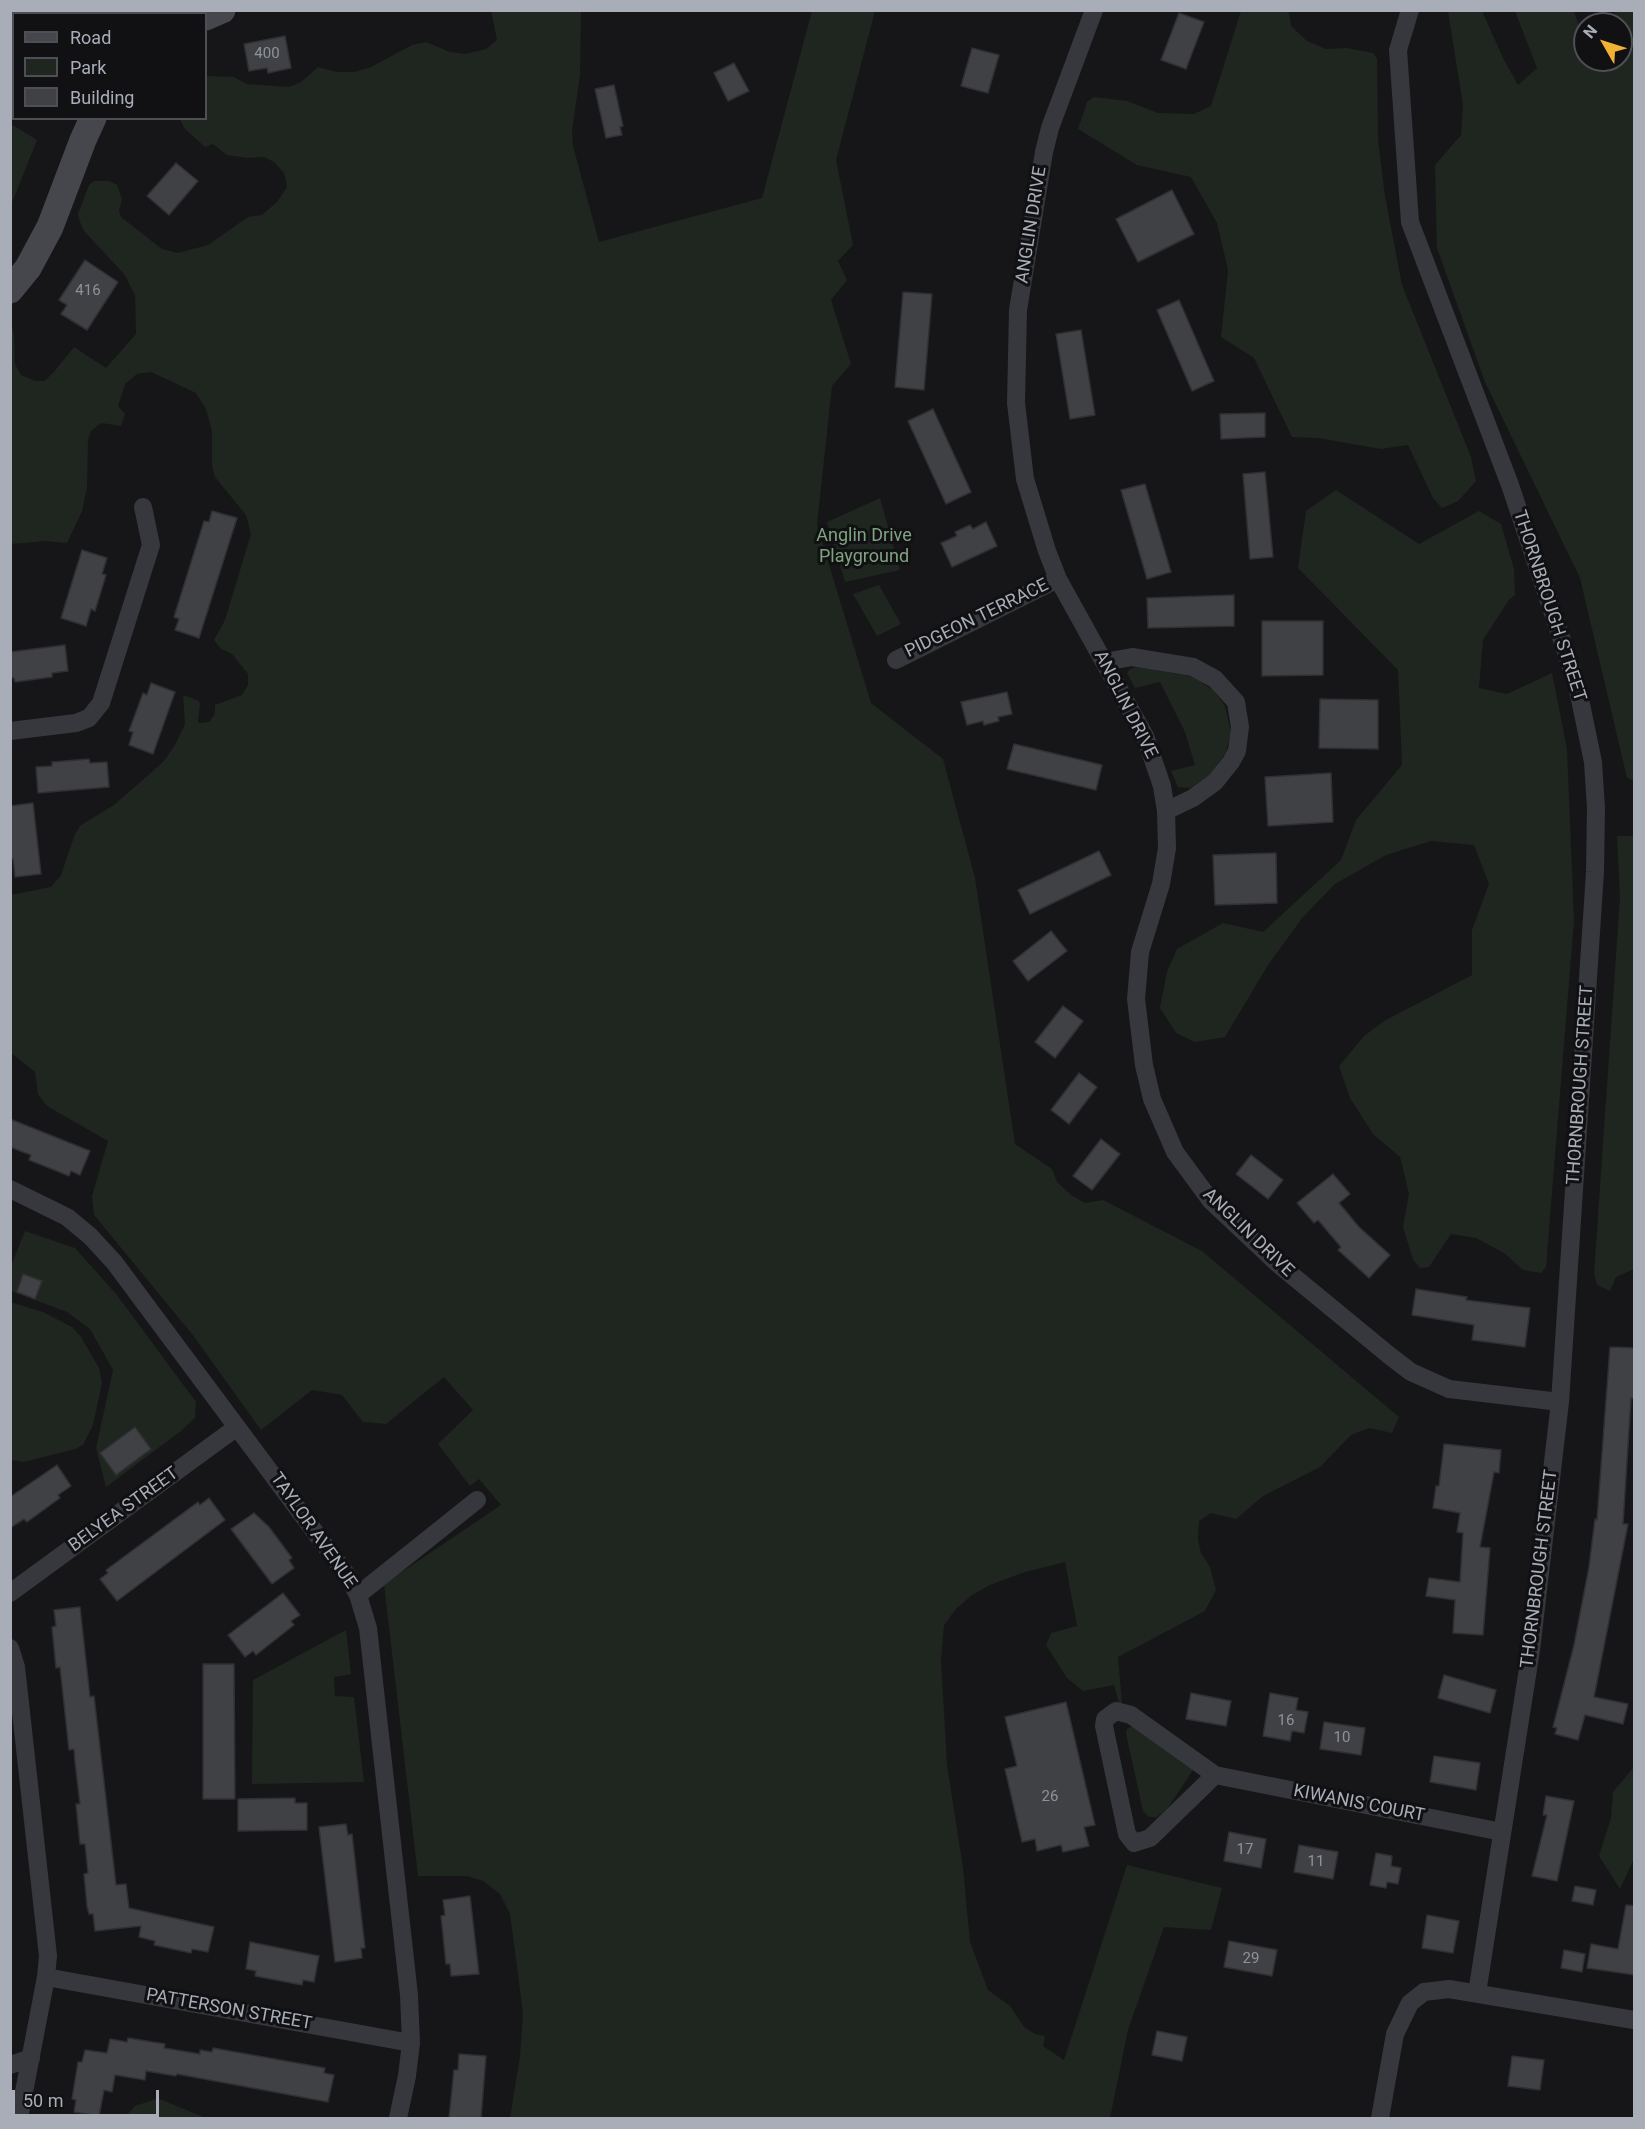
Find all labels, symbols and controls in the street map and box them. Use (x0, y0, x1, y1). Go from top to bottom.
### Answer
legend (12, 12, 207, 120)
north arrow (1573, 12, 1633, 72)
text: N (1579, 21, 1601, 42)
text: Road (70, 27, 111, 48)
house number: 400 (254, 45, 280, 63)
text: Park (70, 57, 106, 78)
text: Building (70, 87, 134, 108)
street label: ANGLIN DRIVE (1012, 165, 1052, 285)
house number: 416 (75, 282, 101, 300)
street label: THORNBROUGH STREET (1508, 508, 1590, 704)
park label: Anglin Drive Playground (816, 525, 912, 568)
street label: PIDGEON TERRACE (902, 575, 1052, 663)
street label: ANGLIN DRIVE (1089, 647, 1161, 763)
street label: THORNBROUGH STREET (1563, 985, 1599, 1185)
street label: ANGLIN DRIVE (1198, 1184, 1298, 1282)
street label: BELYEA STREET (65, 1463, 183, 1557)
street label: TAYLOR AVENUE (265, 1469, 361, 1593)
street label: THORNBROUGH STREET (1517, 1469, 1563, 1669)
house number: 16 (1278, 1712, 1294, 1730)
house number: 10 (1334, 1729, 1350, 1747)
street label: KIWANIS COURT (1292, 1781, 1426, 1827)
house number: 26 (1042, 1788, 1058, 1806)
house number: 17 (1237, 1841, 1253, 1859)
house number: 11 (1308, 1853, 1324, 1871)
house number: 29 (1243, 1950, 1259, 1968)
street label: PATTERSON STREET (144, 1985, 314, 2035)
scale bar (15, 2078, 162, 2116)
text: 50 m (23, 2090, 63, 2111)

